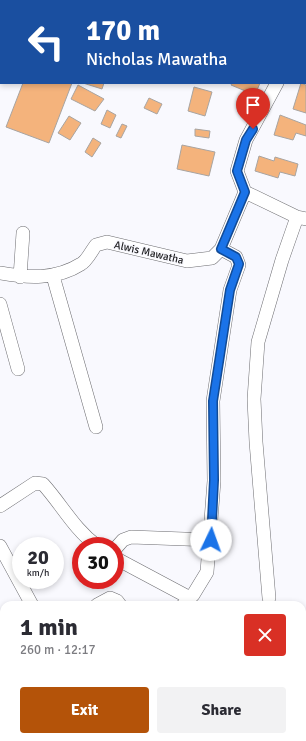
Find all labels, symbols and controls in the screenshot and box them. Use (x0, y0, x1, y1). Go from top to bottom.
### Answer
text: 170 m (86, 14, 160, 48)
icon: left (20, 16, 72, 68)
text: Nicholas Mawatha (86, 48, 227, 70)
pin (236, 88, 270, 129)
icon: arrive (242, 94, 264, 116)
street label: Alwis Mawatha (113, 238, 185, 267)
position arrow (190, 519, 232, 561)
speed limit sign: 30 (72, 537, 124, 589)
text: 20 (27, 545, 49, 570)
text: km/h (27, 567, 49, 579)
text: 1 min (20, 612, 78, 642)
button: close (244, 614, 286, 656)
text: 260 m · 12:17 (20, 642, 96, 658)
button: Exit (20, 687, 149, 733)
button: Share (157, 687, 286, 733)

